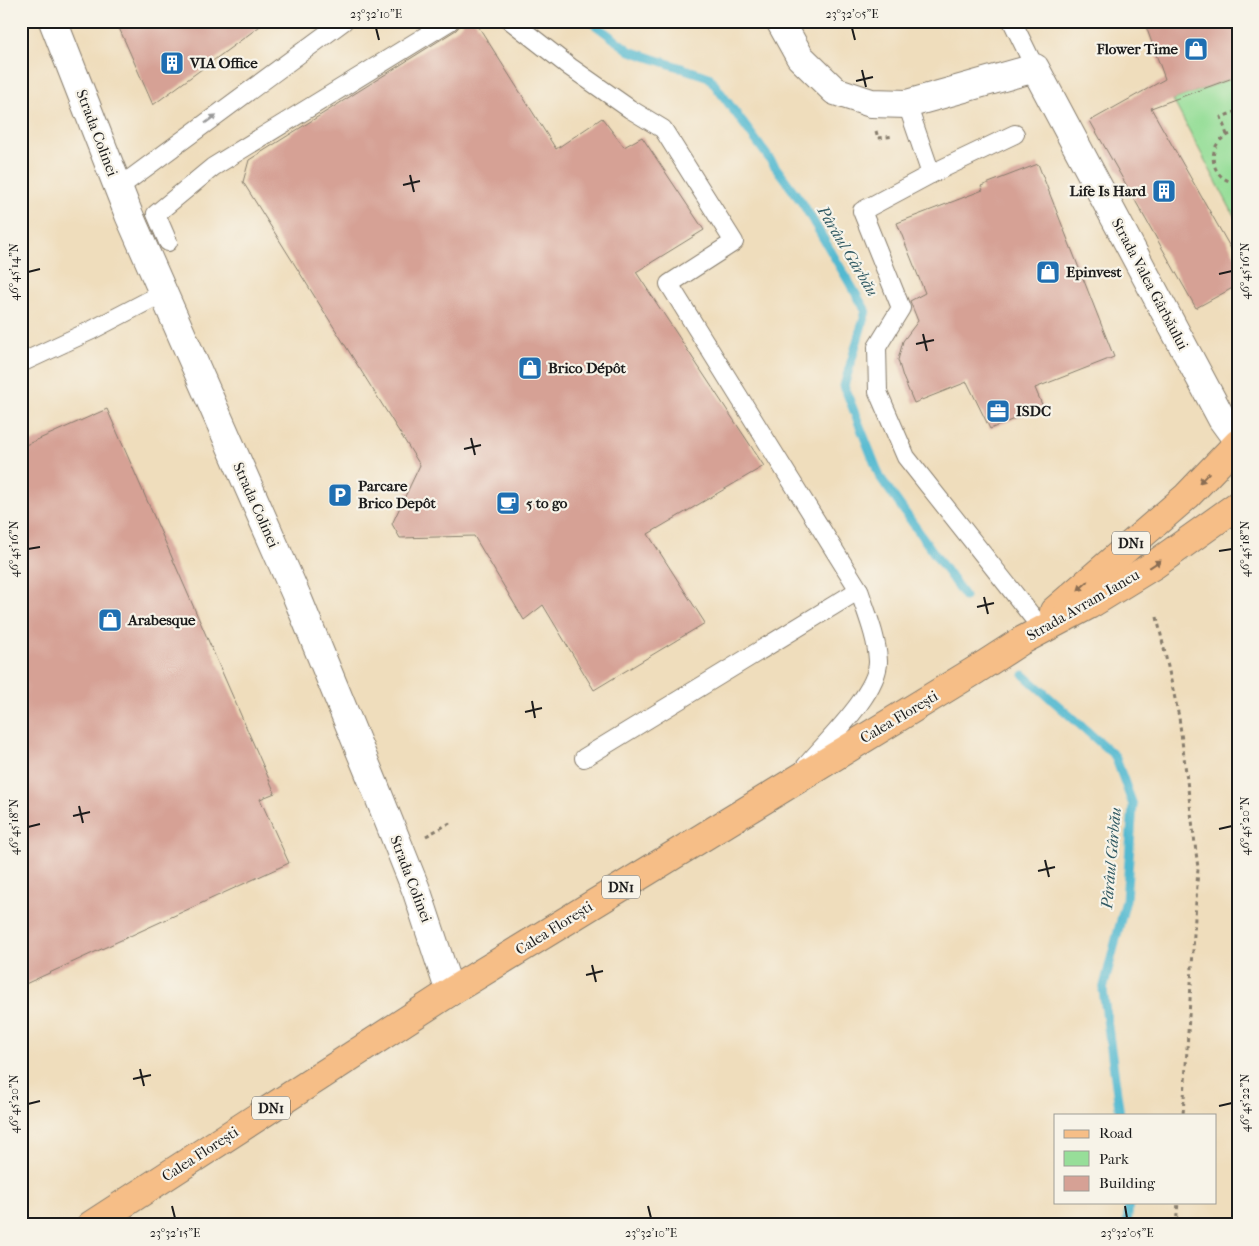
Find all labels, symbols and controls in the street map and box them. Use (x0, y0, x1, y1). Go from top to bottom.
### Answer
text: 23°32'10"E (350, 7, 402, 21)
text: 23°32'05"E (826, 7, 878, 21)
shop icon: Flower Time (1183, 36, 1209, 62)
place label: Flower Time (1096, 40, 1179, 58)
building icon: VIA Office (159, 50, 185, 76)
place label: VIA Office (189, 54, 258, 72)
street label: Strada Colinei (72, 87, 122, 179)
one-way arrow (204, 114, 218, 124)
building icon: Life Is Hard (1151, 178, 1177, 204)
place label: Life Is Hard (1069, 182, 1147, 200)
water label: Pârâul Gârbău (813, 202, 883, 300)
street label: Strada Valea Gârbăului (1108, 215, 1193, 353)
text: 46°45'14"N (7, 243, 21, 301)
text: 46°45'16"N (1238, 243, 1252, 300)
shop icon: Epinvest (1035, 259, 1061, 285)
place label: Epinvest (1066, 263, 1122, 281)
shop icon: Brico Dépôt (517, 355, 543, 381)
place label: Brico Dépôt (548, 359, 626, 377)
office icon: ISDC (985, 398, 1011, 424)
place label: ISDC (1016, 402, 1051, 420)
street label: Strada Colinei (229, 460, 283, 551)
one-way arrow (1198, 472, 1210, 484)
place label: Parcare Brico Depôt (358, 477, 436, 512)
parking icon: Parcare Brico Depôt (327, 482, 353, 508)
cafe icon: 5 to go (495, 490, 521, 516)
place label: 5 to go (526, 494, 568, 512)
text: 46°45'16"N (7, 521, 21, 578)
text: 46°45'18"N (1238, 521, 1252, 577)
road number: DN1 (1112, 532, 1150, 554)
one-way arrow (1148, 559, 1161, 569)
street label: Strada Avram Iancu (1023, 565, 1143, 645)
one-way arrow (1077, 580, 1089, 592)
shop icon: Arabesque (97, 607, 123, 633)
place label: Arabesque (127, 611, 196, 629)
street label: Calea Florești (857, 686, 942, 747)
text: 46°45'20"N (1238, 796, 1252, 856)
text: 46°45'18"N (7, 799, 21, 855)
water label: Pârâul Gârbău (1097, 806, 1125, 911)
street label: Strada Colinei (386, 833, 436, 925)
road number: DN1 (602, 876, 640, 899)
street label: Calea Florești (512, 897, 596, 959)
text: 46°45'20"N (7, 1074, 21, 1134)
text: 46°45'22"N (1238, 1074, 1252, 1132)
road number: DN1 (252, 1096, 290, 1120)
legend (1054, 1114, 1216, 1204)
street label: Calea Florești (158, 1122, 242, 1185)
text: Road (1099, 1124, 1133, 1142)
text: Park (1099, 1150, 1129, 1168)
text: Building (1099, 1174, 1156, 1192)
text: 23°32'15"E (150, 1226, 200, 1240)
text: 23°32'10"E (625, 1226, 677, 1240)
text: 23°32'05"E (1101, 1226, 1153, 1240)

